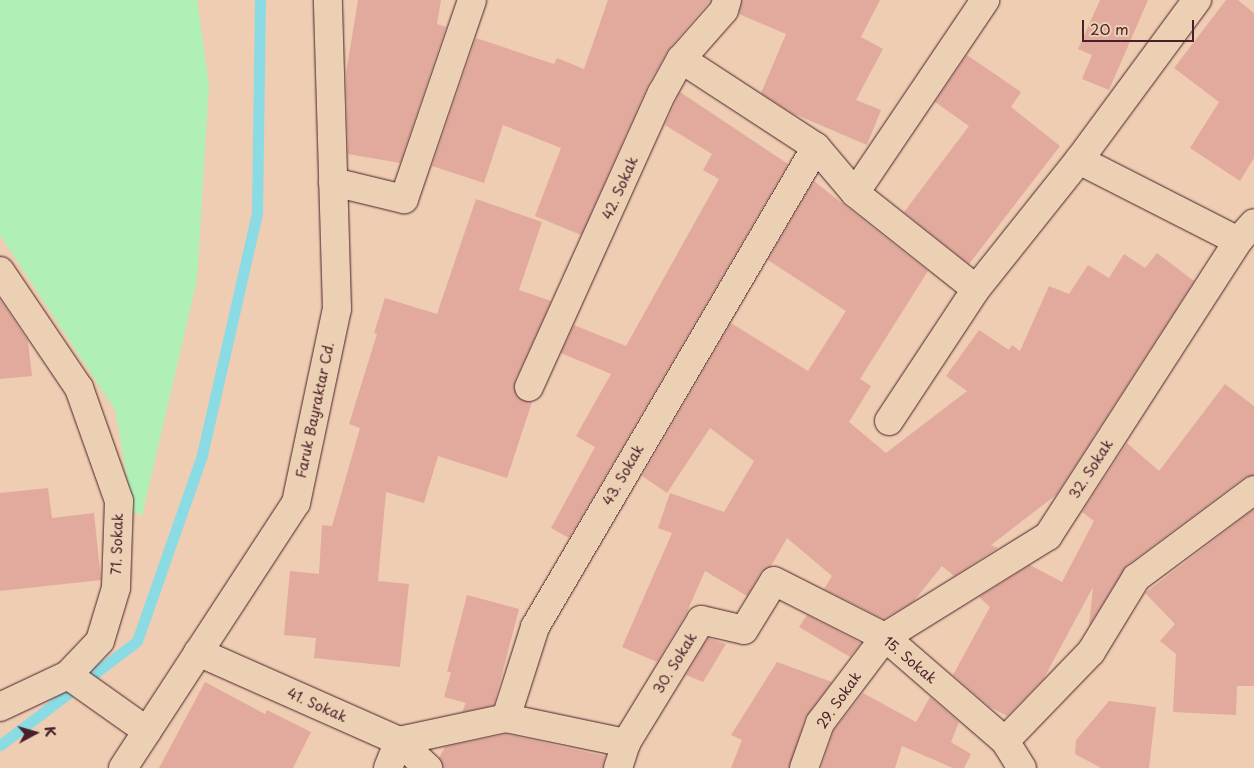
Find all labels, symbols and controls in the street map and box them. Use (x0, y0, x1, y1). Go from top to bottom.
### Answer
scale bar (1084, 10, 1196, 42)
text: 20 m (1090, 17, 1129, 40)
street label: 42. Sokak (598, 153, 642, 223)
street label: Faruk Bayraktar Cd. (292, 340, 338, 480)
street label: 32. Sokak (1065, 436, 1117, 502)
street label: 43. Sokak (599, 441, 647, 509)
street label: 71. Sokak (108, 512, 126, 576)
street label: 30. Sokak (649, 629, 701, 697)
street label: 15. Sokak (880, 633, 940, 687)
street label: 29. Sokak (813, 668, 865, 732)
street label: 41. Sokak (284, 684, 350, 726)
north arrow (10, 708, 60, 758)
text: K (39, 725, 61, 738)

